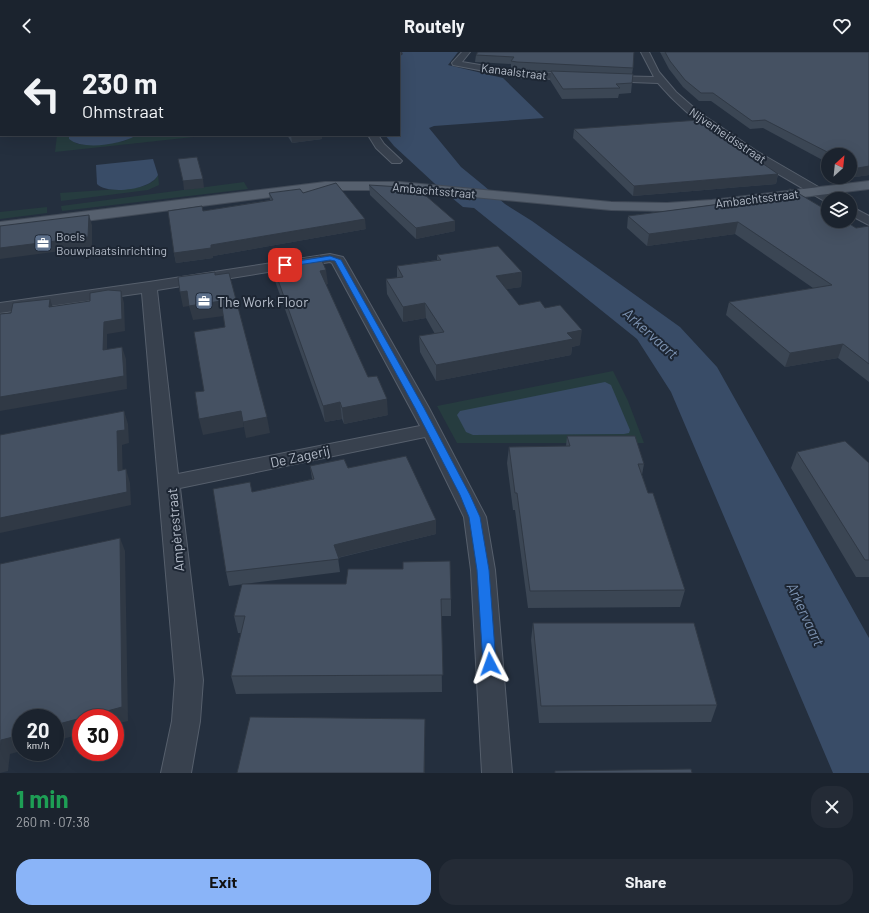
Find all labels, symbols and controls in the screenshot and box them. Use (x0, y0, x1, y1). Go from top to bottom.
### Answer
icon: back (16, 15, 38, 37)
text: Routely (404, 15, 465, 37)
icon: heart (831, 15, 853, 37)
street label: Kanaalstraat (480, 60, 548, 82)
text: 230 m (82, 66, 157, 100)
icon: left (16, 68, 68, 120)
text: Ohmstraat (82, 100, 164, 122)
street label: Nijverheidsstraat (687, 104, 769, 166)
north arrow (821, 148, 857, 184)
map controls (821, 148, 857, 228)
street label: Ambachtsstraat (392, 179, 476, 201)
street label: Ambachtsstraat (715, 186, 799, 210)
button: layers (821, 192, 857, 228)
place label: Boels Bouwplaatsinrichting (56, 229, 167, 257)
office icon: Boels Bouwplaatsinrichting (33, 233, 53, 253)
pin (268, 248, 302, 282)
icon: arrive (274, 254, 296, 276)
office icon: The Work Floor (194, 291, 214, 311)
place label: The Work Floor (217, 293, 308, 310)
water label: Arkervaart (620, 304, 683, 363)
street label: De Zagerij (268, 441, 332, 471)
street label: Ampèrestraat (163, 488, 187, 572)
water label: Arkervaart (784, 579, 829, 649)
position arrow (469, 643, 511, 685)
speed limit sign: 30 (72, 709, 124, 761)
text: 20 (27, 718, 49, 742)
text: km/h (27, 739, 49, 751)
text: 1 min (16, 784, 69, 813)
button: close (811, 786, 853, 828)
text: 260 m · 07:38 (16, 814, 90, 830)
button: Exit (16, 859, 431, 905)
button: Share (439, 859, 853, 905)

